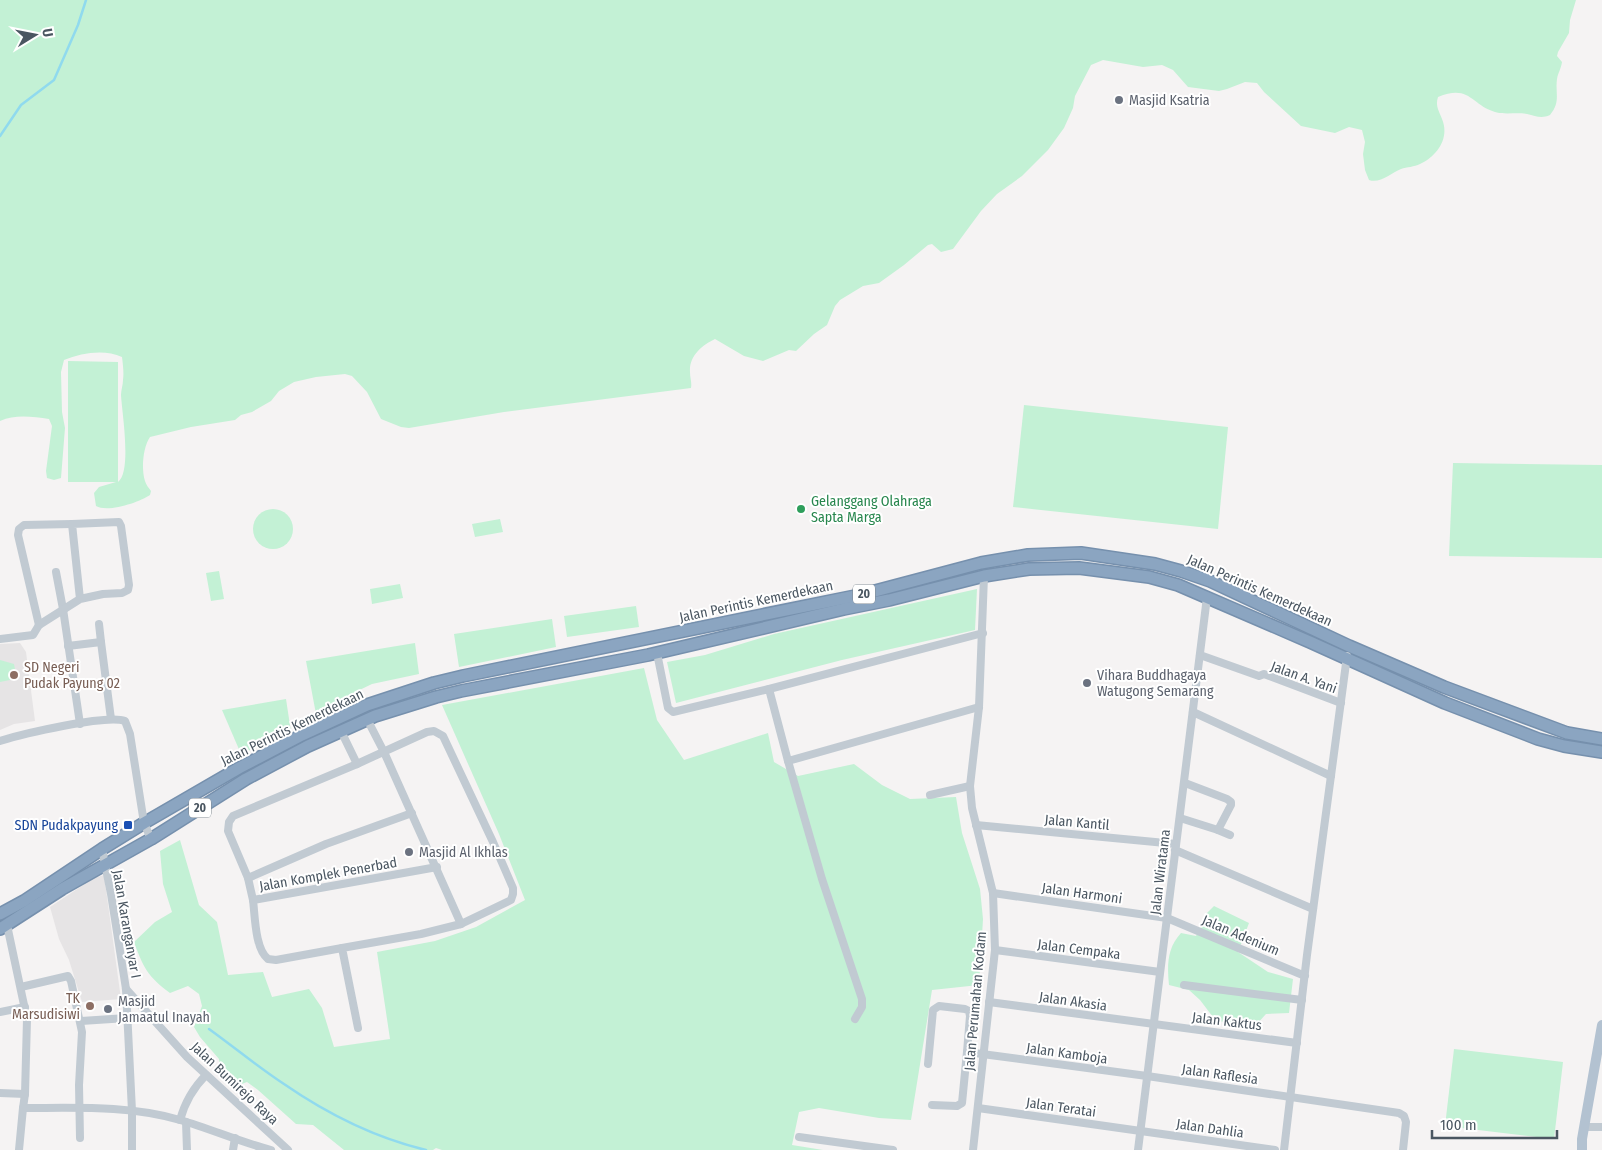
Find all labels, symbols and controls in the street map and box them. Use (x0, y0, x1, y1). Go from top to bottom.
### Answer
north arrow (10, 10, 60, 60)
text: U (38, 27, 56, 38)
place label: Masjid Ksatria (1129, 92, 1210, 109)
marker: Masjid Ksatria (1113, 94, 1125, 106)
place label: Gelanggang Olahraga Sapta Marga (811, 493, 932, 526)
marker: Gelanggang Olahraga Sapta Marga (795, 503, 807, 515)
street label: Jalan Perintis Kemerdekaan (1185, 551, 1335, 630)
street label: Jalan Perintis Kemerdekaan (678, 577, 835, 626)
road number: 20 (853, 584, 875, 604)
street label: Jalan A. Yani (1268, 658, 1339, 697)
place label: SD Negeri Pudak Payung 02 (24, 659, 120, 692)
place label: Vihara Buddhagaya Watugong Semarang (1097, 667, 1214, 700)
marker: SD Negeri Pudak Payung 02 (8, 669, 20, 681)
marker: Vihara Buddhagaya Watugong Semarang (1081, 677, 1093, 689)
street label: Jalan Perintis Kemerdekaan (218, 685, 366, 769)
road number: 20 (189, 798, 211, 818)
street label: Jalan Kantil (1044, 811, 1110, 834)
place label: SDN Pudakpayung (14, 817, 118, 834)
marker: SDN Pudakpayung (122, 819, 134, 831)
street label: Jalan Wiratama (1147, 828, 1174, 916)
place label: Masjid Al Ikhlas (419, 844, 508, 861)
marker: Masjid Al Ikhlas (403, 846, 415, 858)
street label: Jalan Komplek Penerbad (258, 854, 398, 895)
street label: Jalan Karanganyar I (109, 869, 144, 980)
street label: Jalan Harmoni (1041, 879, 1123, 908)
street label: Jalan Adenium (1200, 912, 1282, 959)
street label: Jalan Perumahan Kodam (961, 931, 990, 1072)
street label: Jalan Cempaka (1036, 936, 1122, 963)
street label: Jalan Akasia (1038, 988, 1108, 1015)
place label: TK Marsudisiwi (12, 990, 81, 1023)
place label: Masjid Jamaatul Inayah (118, 993, 210, 1026)
marker: TK Marsudisiwi (84, 1000, 96, 1012)
marker: Masjid Jamaatul Inayah (102, 1003, 114, 1015)
street label: Jalan Kaktus (1191, 1009, 1263, 1034)
street label: Jalan Bumirejo Raya (187, 1038, 282, 1128)
street label: Jalan Kamboja (1025, 1039, 1109, 1068)
street label: Jalan Raflesia (1181, 1061, 1259, 1088)
street label: Jalan Teratai (1025, 1094, 1097, 1121)
scale bar (1432, 1108, 1557, 1140)
street label: Jalan Dahlia (1175, 1115, 1245, 1142)
text: 100 m (1440, 1116, 1477, 1134)

